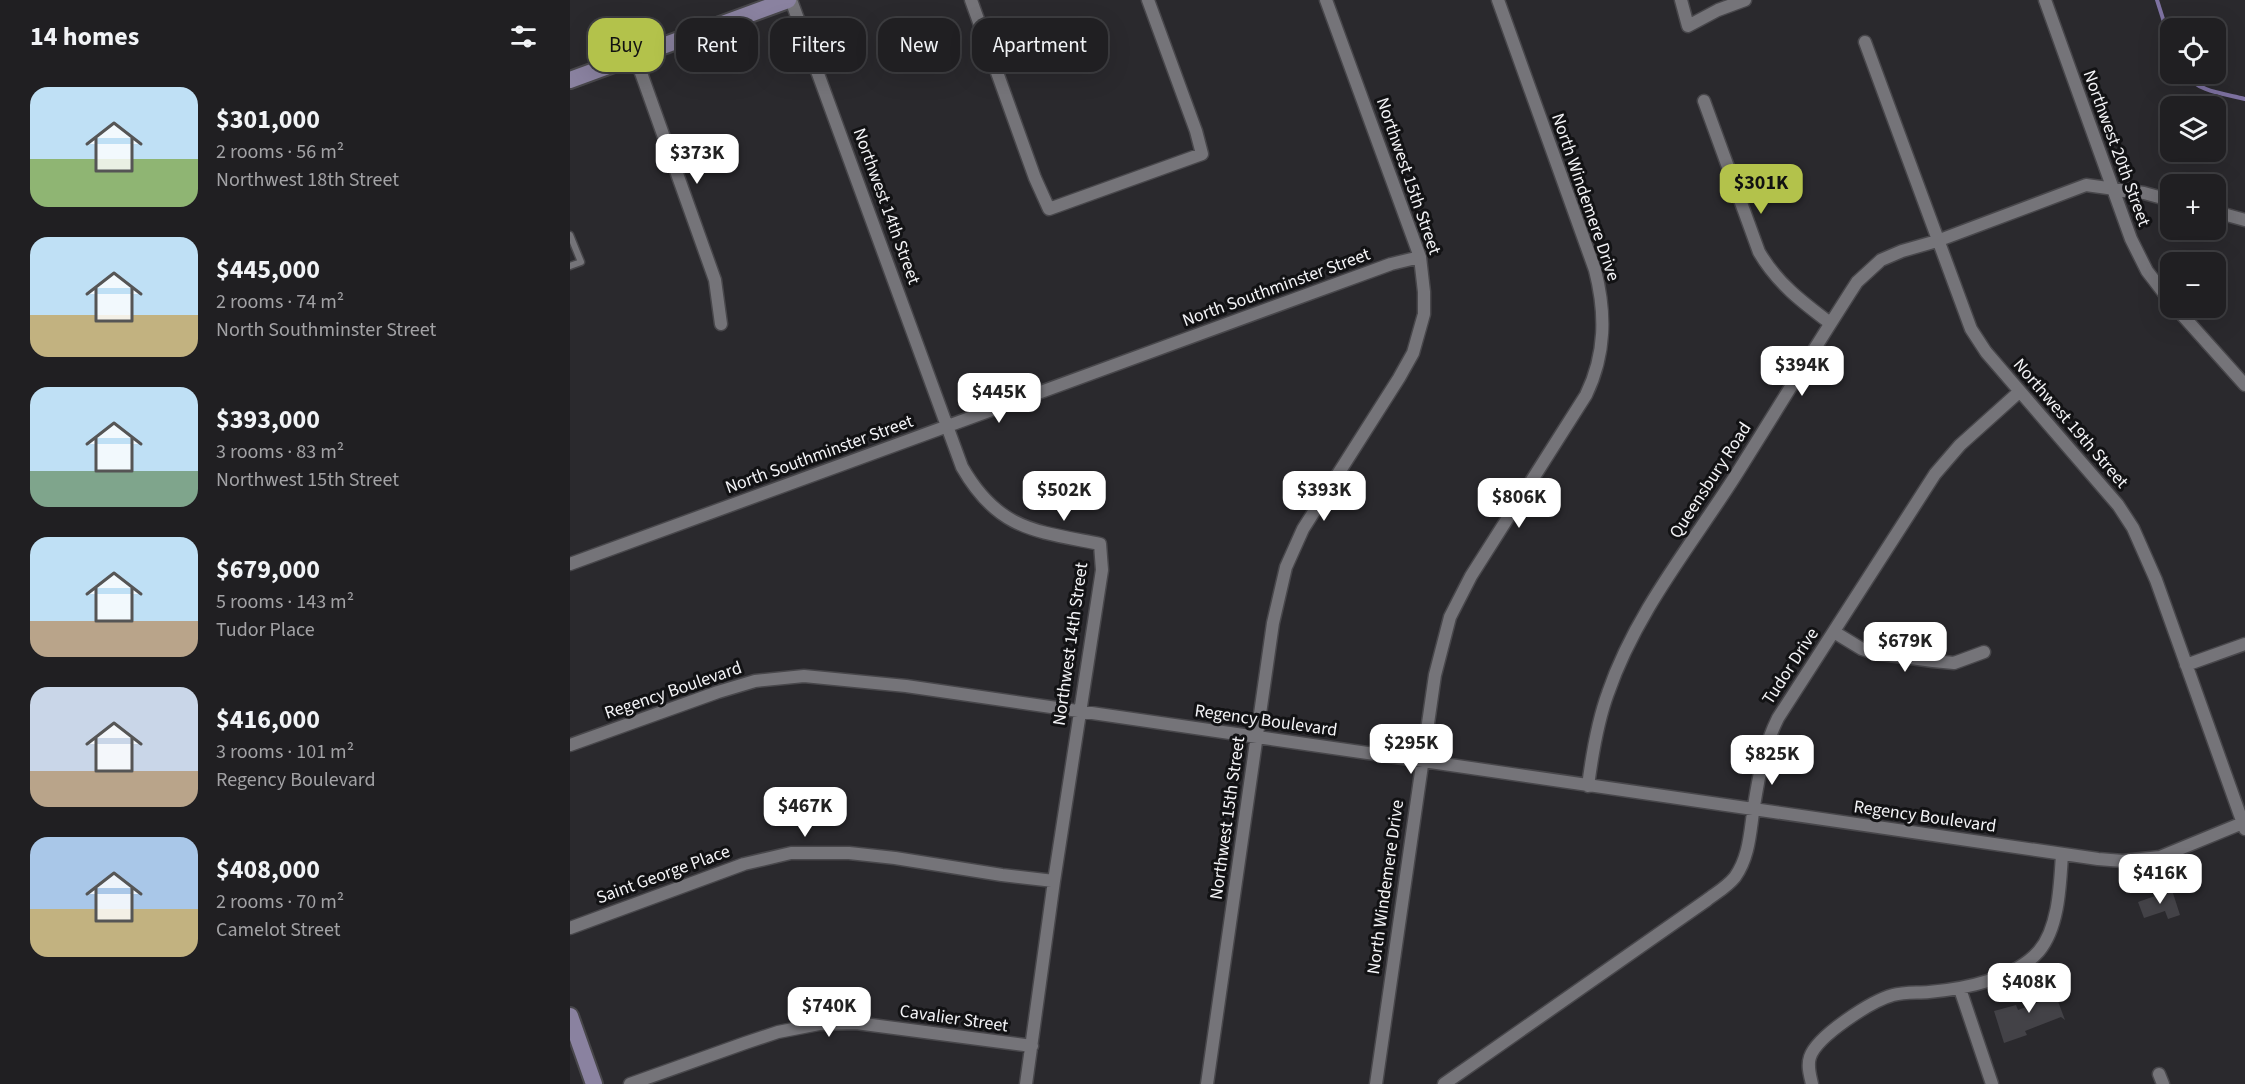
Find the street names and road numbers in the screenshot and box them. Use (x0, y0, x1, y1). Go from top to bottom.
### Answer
street label: Northwest 20th Street (2077, 67, 2156, 230)
street label: Northwest 15th Street (1370, 94, 1447, 258)
street label: North Windemere Drive (1545, 110, 1626, 284)
street label: Northwest 14th Street (847, 125, 926, 288)
street label: North Southminster Street (1179, 242, 1374, 333)
street label: Northwest 19th Street (2007, 353, 2134, 494)
street label: North Southminster Street (722, 409, 917, 500)
street label: Queensbury Road (1663, 417, 1757, 543)
street label: Northwest 14th Street (1047, 561, 1094, 727)
street label: Tudor Drive (1756, 623, 1825, 710)
street label: Regency Boulevard (601, 655, 745, 726)
street label: Regency Boulevard (1193, 698, 1339, 743)
street label: Northwest 15th Street (1204, 735, 1251, 901)
street label: Regency Boulevard (1852, 794, 1998, 839)
street label: North Windemere Drive (1361, 798, 1410, 976)
street label: Saint George Place (593, 839, 734, 910)
street label: Cavalier Street (898, 999, 1010, 1038)

